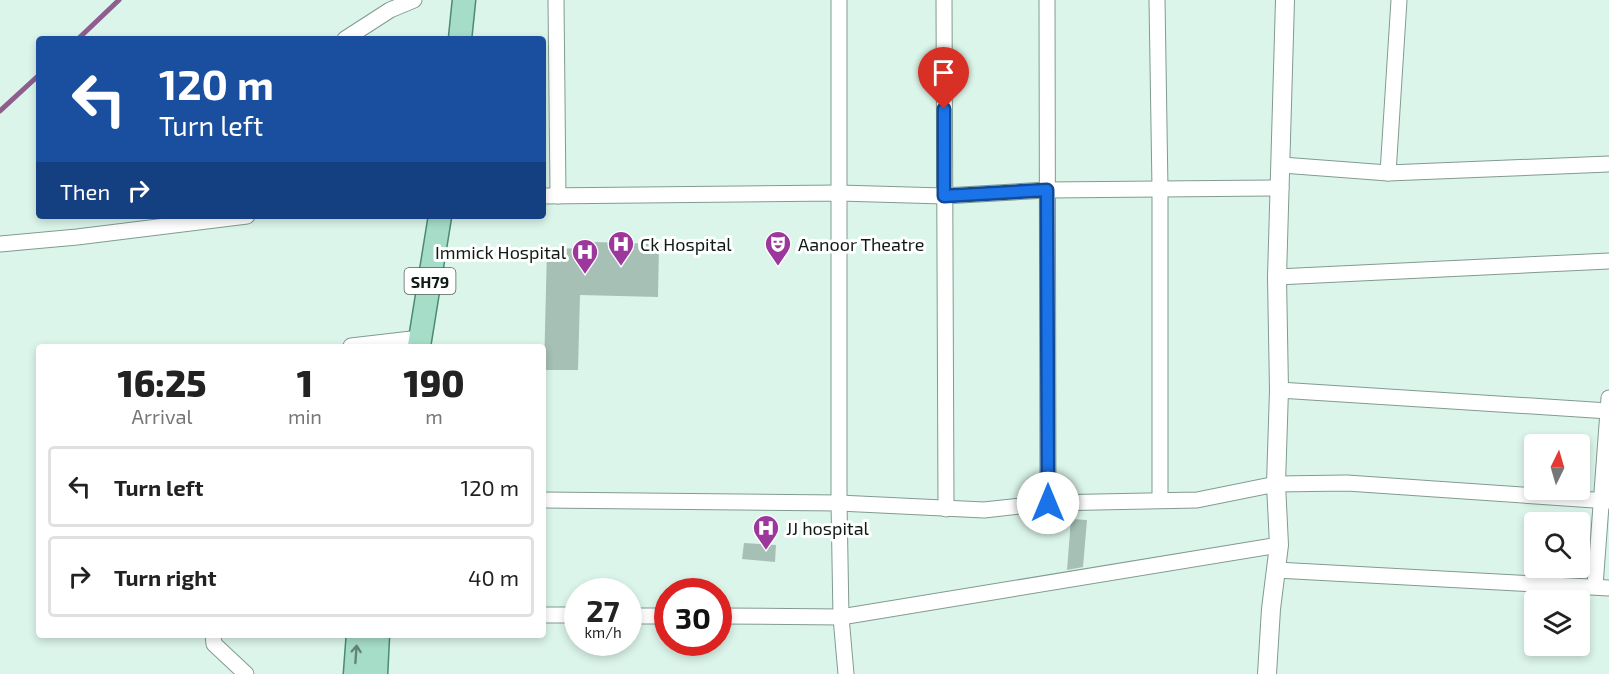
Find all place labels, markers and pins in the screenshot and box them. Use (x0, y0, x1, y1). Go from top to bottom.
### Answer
pin (918, 47, 969, 109)
hospital icon: Ck Hospital (606, 229, 636, 267)
theatre icon: Aanoor Theatre (763, 229, 793, 267)
place label: Ck Hospital (640, 233, 732, 255)
place label: Aanoor Theatre (798, 233, 924, 255)
hospital icon: Immick Hospital (570, 237, 600, 275)
place label: Immick Hospital (435, 241, 567, 263)
hospital icon: JJ hospital (751, 513, 781, 551)
place label: JJ hospital (786, 517, 870, 539)

